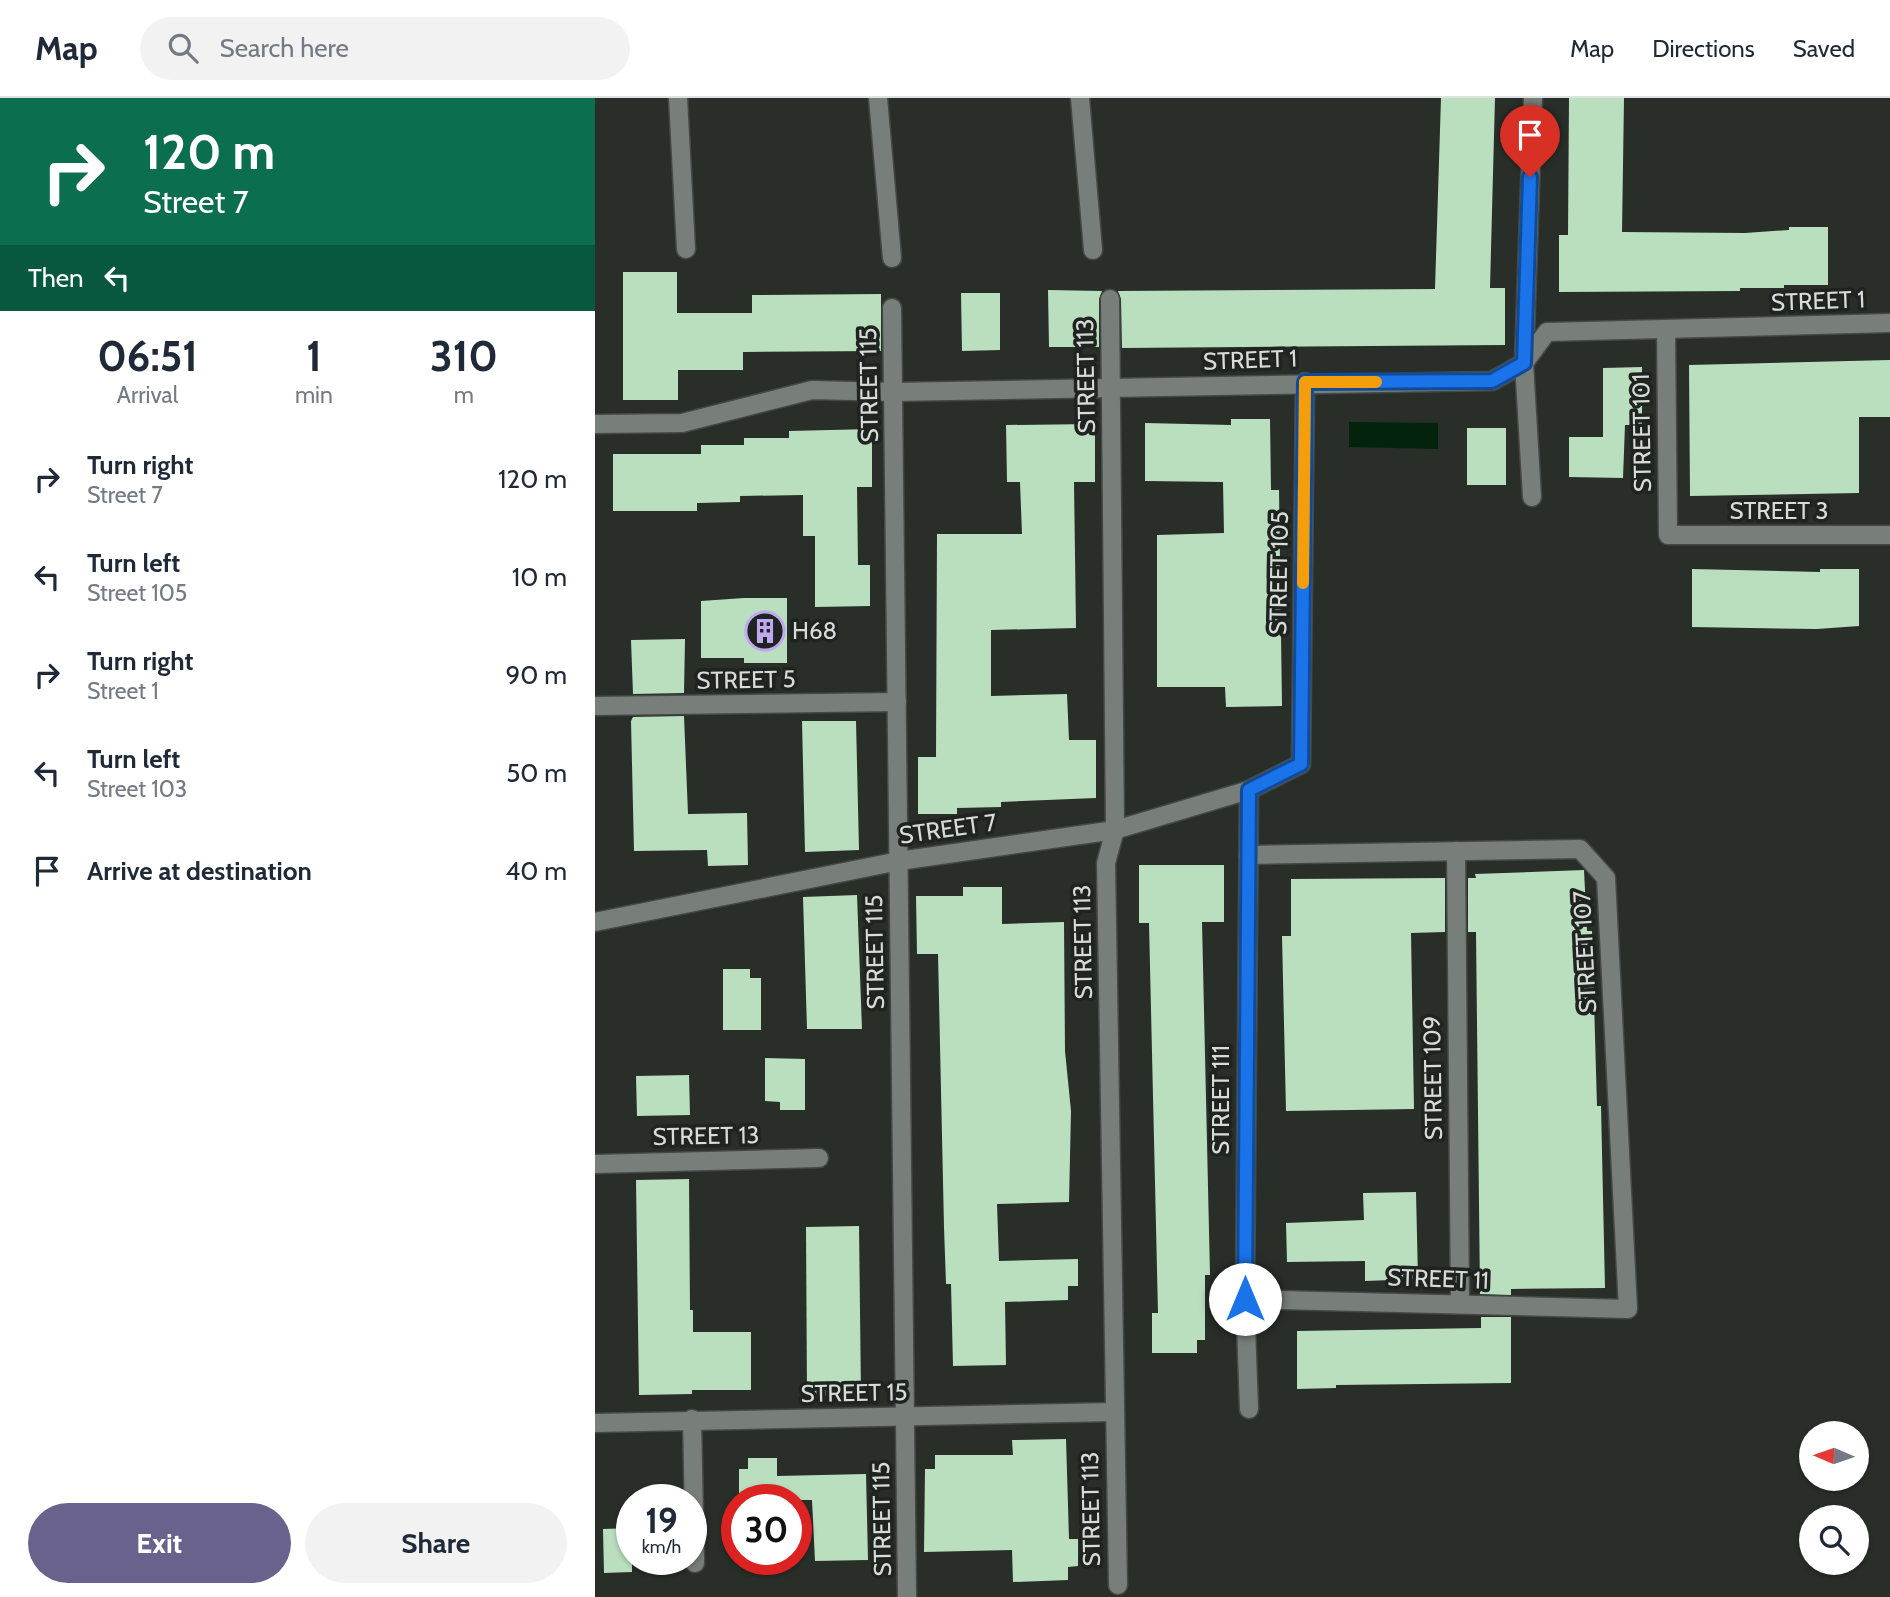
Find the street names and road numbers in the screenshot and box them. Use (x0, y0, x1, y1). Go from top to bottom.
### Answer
street label: STREET 1 (1771, 284, 1865, 317)
street label: STREET 113 (1070, 318, 1101, 434)
street label: STREET 115 (853, 327, 884, 443)
street label: STREET 1 (1203, 343, 1297, 376)
street label: STREET 101 (1626, 374, 1657, 492)
street label: STREET 3 (1729, 496, 1829, 525)
street label: STREET 105 (1263, 511, 1294, 635)
street label: STREET 5 (696, 664, 796, 695)
street label: STREET 7 (897, 807, 999, 850)
street label: STREET 113 (1067, 884, 1098, 1000)
street label: STREET 107 (1567, 890, 1602, 1014)
street label: STREET 115 (859, 894, 890, 1010)
street label: STREET 109 (1417, 1016, 1448, 1140)
street label: STREET 111 (1206, 1045, 1235, 1155)
street label: STREET 13 (652, 1120, 760, 1151)
street label: STREET 11 (1387, 1262, 1489, 1295)
street label: STREET 15 (800, 1377, 908, 1408)
street label: STREET 113 (1075, 1451, 1106, 1567)
street label: STREET 115 (866, 1461, 897, 1577)

